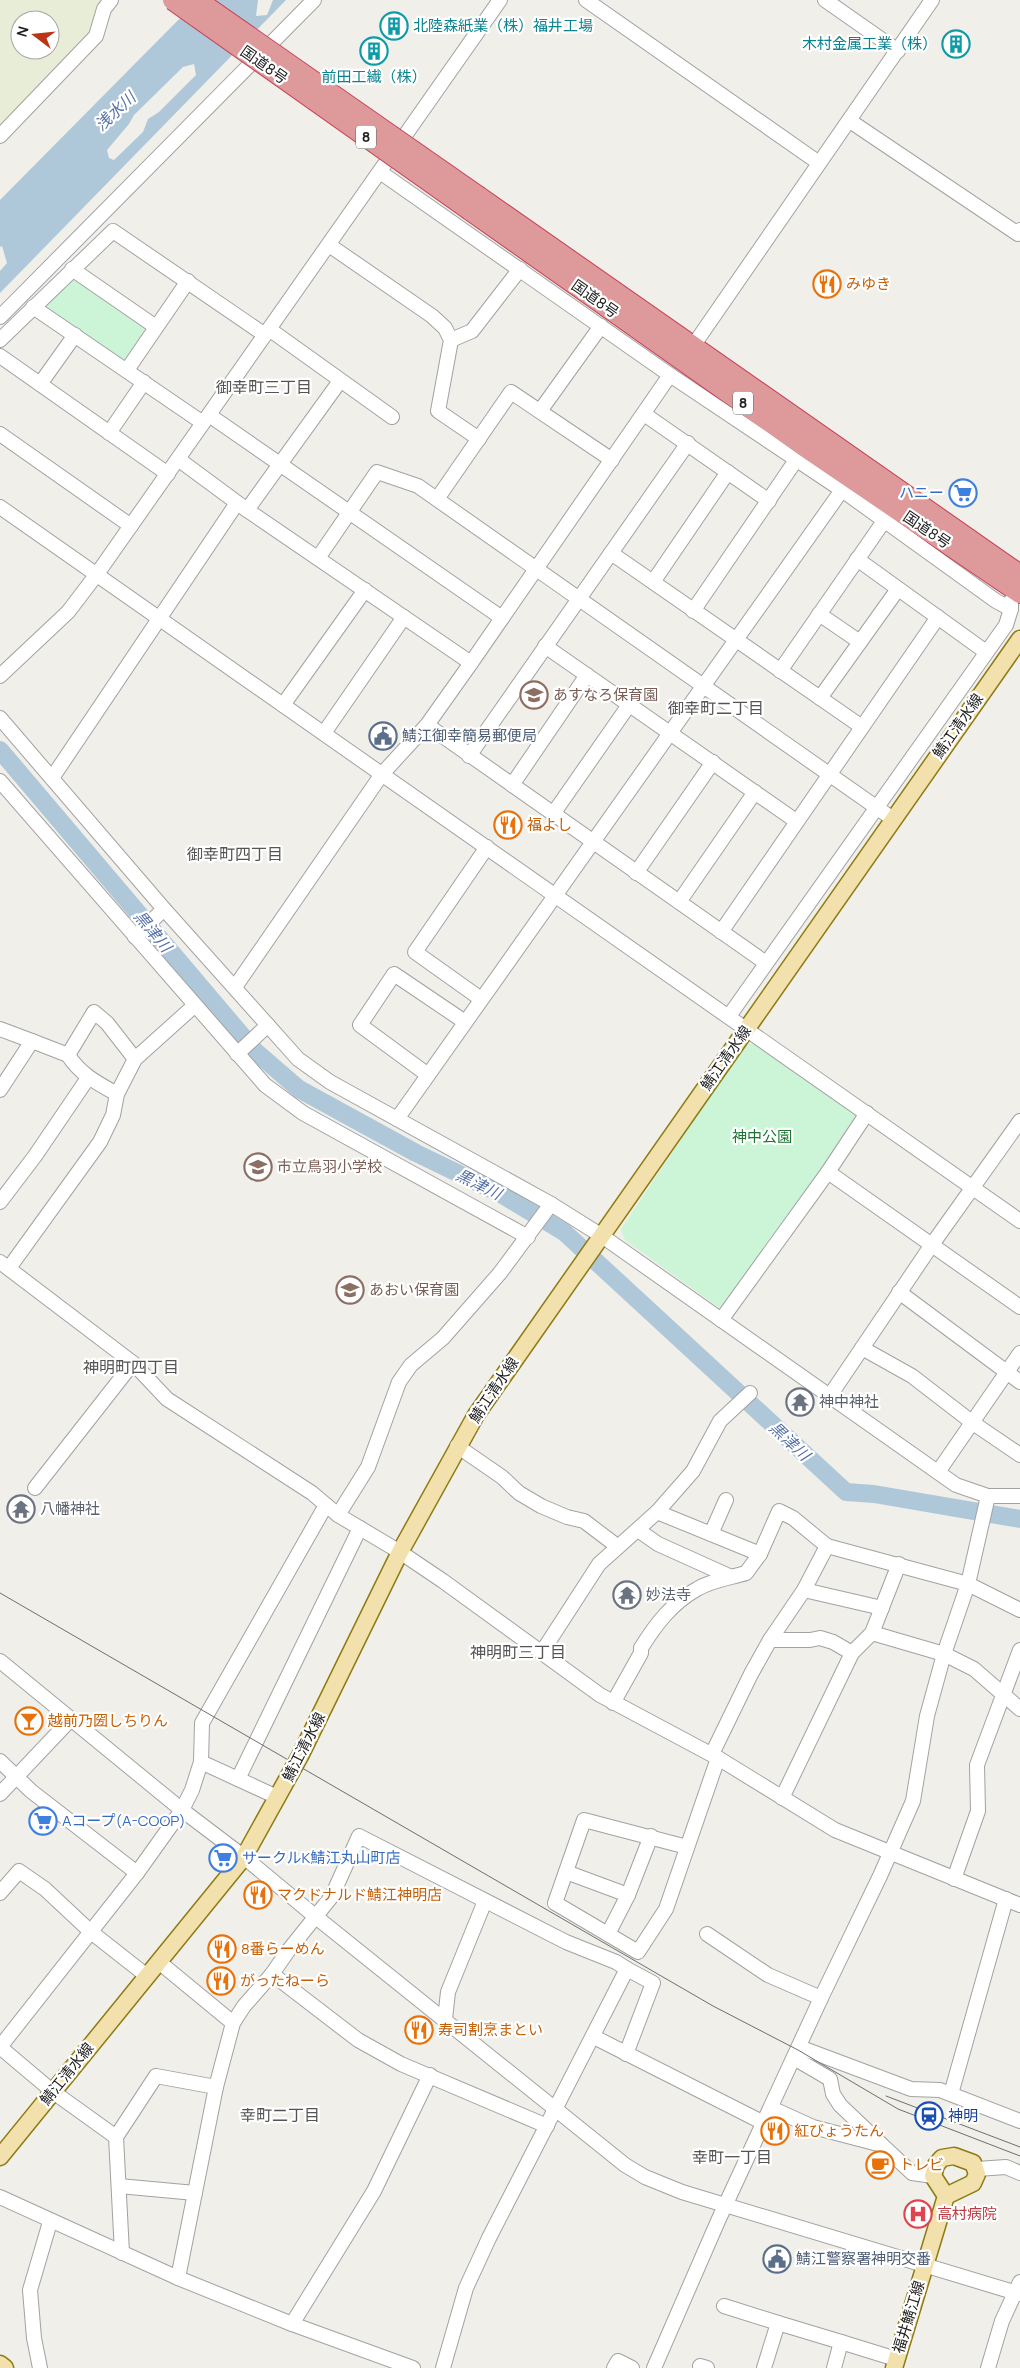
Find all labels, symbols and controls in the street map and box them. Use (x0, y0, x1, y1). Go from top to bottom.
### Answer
north arrow (10, 10, 60, 60)
building icon: 北陸森紙業（株）福井工場 (379, 11, 409, 41)
place label: 北陸森紙業（株）福井工場 (413, 15, 593, 36)
text: N (12, 24, 33, 39)
building icon: 木村金属工業（株） (941, 29, 971, 59)
place label: 木村金属工業（株） (802, 33, 937, 54)
building icon: 前田工繊（株） (359, 36, 389, 66)
street label: 国道8号 (236, 41, 292, 89)
place label: 前田工繊（株） (321, 66, 427, 87)
water label: 浅水川 (90, 85, 142, 135)
road number: 8 (356, 125, 376, 148)
restaurant icon: みゆき (812, 269, 842, 299)
place label: みゆき (846, 273, 891, 294)
street label: 国道8号 (567, 275, 623, 323)
district label: 御幸町三丁目 (216, 376, 312, 398)
road number: 8 (733, 392, 753, 414)
supermarket icon: ハニー (948, 478, 978, 508)
place label: ハニー (899, 482, 944, 503)
street label: 国道8号 (899, 506, 955, 553)
school or university icon: あすなろ保育園 (519, 680, 549, 710)
place label: あすなろ保育園 (553, 684, 658, 705)
street label: 鯖江清水線 (927, 689, 988, 762)
district label: 御幸町二丁目 (668, 697, 764, 719)
public building icon: 鯖江御幸簡易郵便局 (368, 721, 398, 751)
place label: 鯖江御幸簡易郵便局 (402, 725, 537, 746)
restaurant icon: 福よし (493, 810, 523, 840)
place label: 福よし (527, 814, 572, 835)
district label: 御幸町四丁目 (187, 843, 283, 865)
water label: 黒津川 (129, 906, 178, 958)
street label: 鯖江清水線 (695, 1021, 756, 1094)
park label: 神中公園 (732, 1126, 792, 1147)
school or university icon: 市立鳥羽小学校 (243, 1152, 273, 1182)
place label: 市立鳥羽小学校 (277, 1156, 382, 1177)
water label: 黒津川 (453, 1164, 507, 1205)
school or university icon: あおい保育園 (335, 1275, 365, 1305)
place label: あおい保育園 (369, 1279, 459, 1300)
street label: 鯖江清水線 (464, 1353, 523, 1427)
district label: 神明町四丁目 (83, 1356, 179, 1378)
temple icon: 神中神社 (785, 1387, 815, 1417)
place label: 神中神社 (819, 1391, 879, 1412)
water label: 黒津川 (765, 1417, 817, 1467)
temple icon: 八幡神社 (6, 1494, 36, 1524)
place label: 八幡神社 (40, 1498, 100, 1519)
temple icon: 妙法寺 (612, 1580, 642, 1610)
place label: 妙法寺 (646, 1584, 691, 1605)
district label: 神明町三丁目 (470, 1641, 566, 1663)
bar icon: 越前乃圀しちりん (14, 1706, 44, 1736)
street label: 鯖江清水線 (277, 1709, 330, 1785)
place label: 越前乃圀しちりん (47, 1710, 168, 1731)
supermarket icon: Aコープ(A-COOP) (28, 1806, 58, 1836)
place label: Aコープ(A-COOP) (62, 1810, 186, 1831)
supermarket icon: サークルK鯖江丸山町店 (208, 1843, 238, 1873)
place label: サークルK鯖江丸山町店 (242, 1847, 400, 1868)
restaurant icon: マクドナルド鯖江神明店 (243, 1880, 273, 1910)
place label: マクドナルド鯖江神明店 (277, 1884, 442, 1905)
restaurant icon: 8番らーめん (207, 1934, 237, 1964)
place label: 8番らーめん (241, 1938, 325, 1959)
restaurant icon: がったねーら (206, 1966, 236, 1996)
place label: がったねーら (240, 1970, 330, 1991)
restaurant icon: 寿司割烹まとい (404, 2015, 434, 2045)
place label: 寿司割烹まとい (438, 2019, 543, 2040)
street label: 鯖江清水線 (35, 2038, 98, 2109)
station icon: 神明 (914, 2101, 944, 2131)
district label: 幸町二丁目 (240, 2104, 320, 2126)
place label: 神明 (948, 2105, 978, 2126)
restaurant icon: 紅びょうたん (760, 2116, 790, 2146)
place label: 紅びょうたん (794, 2120, 884, 2141)
district label: 幸町一丁目 (692, 2146, 772, 2168)
cafe icon: トレビ (865, 2150, 895, 2180)
place label: トレビ (899, 2154, 944, 2175)
hospital icon: 高村病院 (903, 2199, 933, 2229)
place label: 高村病院 (937, 2203, 997, 2224)
public building icon: 鯖江警察署神明交番 (762, 2244, 792, 2274)
place label: 鯖江警察署神明交番 (796, 2248, 931, 2269)
street label: 福井鯖江線 (888, 2278, 930, 2356)

